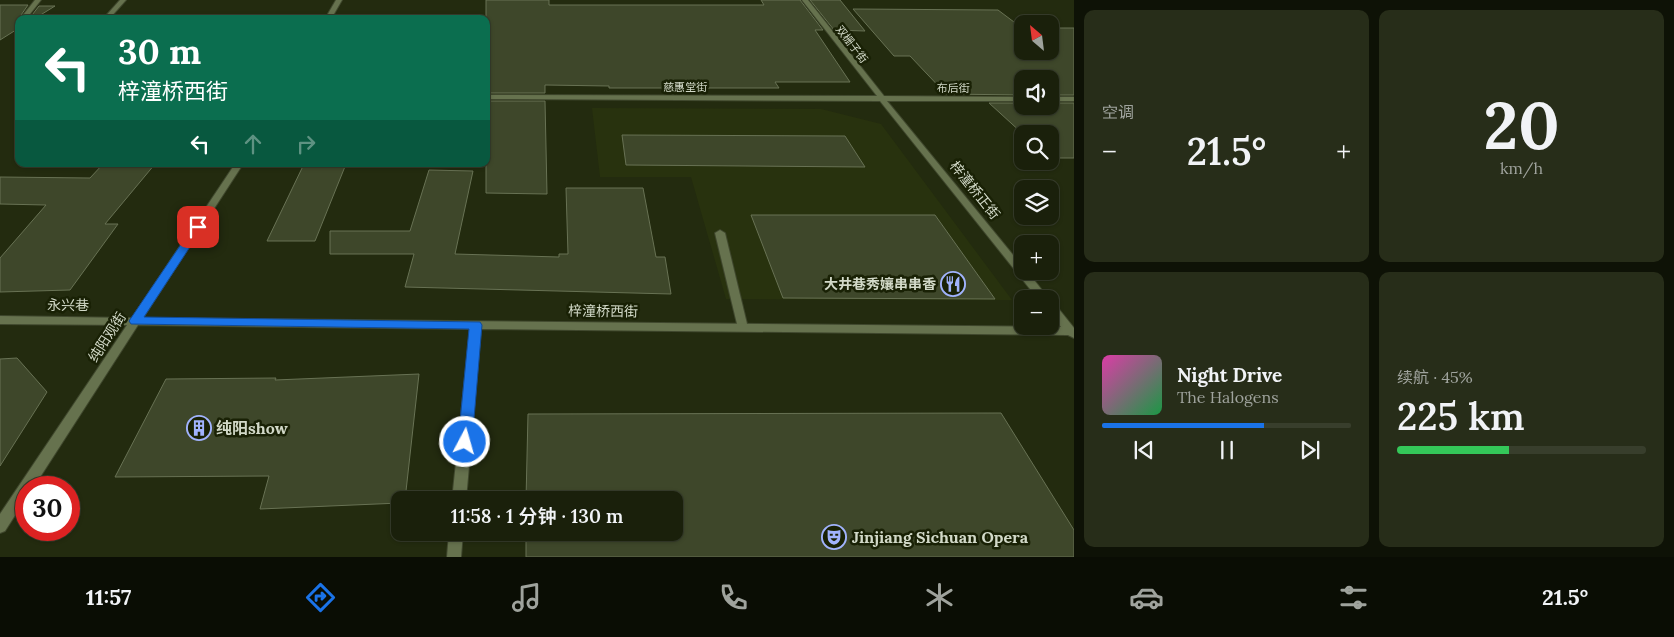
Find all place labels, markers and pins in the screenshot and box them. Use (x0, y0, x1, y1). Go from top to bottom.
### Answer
pin (177, 206, 219, 248)
restaurant icon: 大井巷秀孃串串香 (940, 271, 966, 297)
place label: 大井巷秀孃串串香 (824, 275, 936, 293)
building icon: 纯阳show (186, 415, 212, 441)
place label: 纯阳show (216, 418, 288, 438)
theatre icon: Jinjiang Sichuan Opera (821, 524, 847, 550)
place label: Jinjiang Sichuan Opera (852, 527, 1029, 547)

